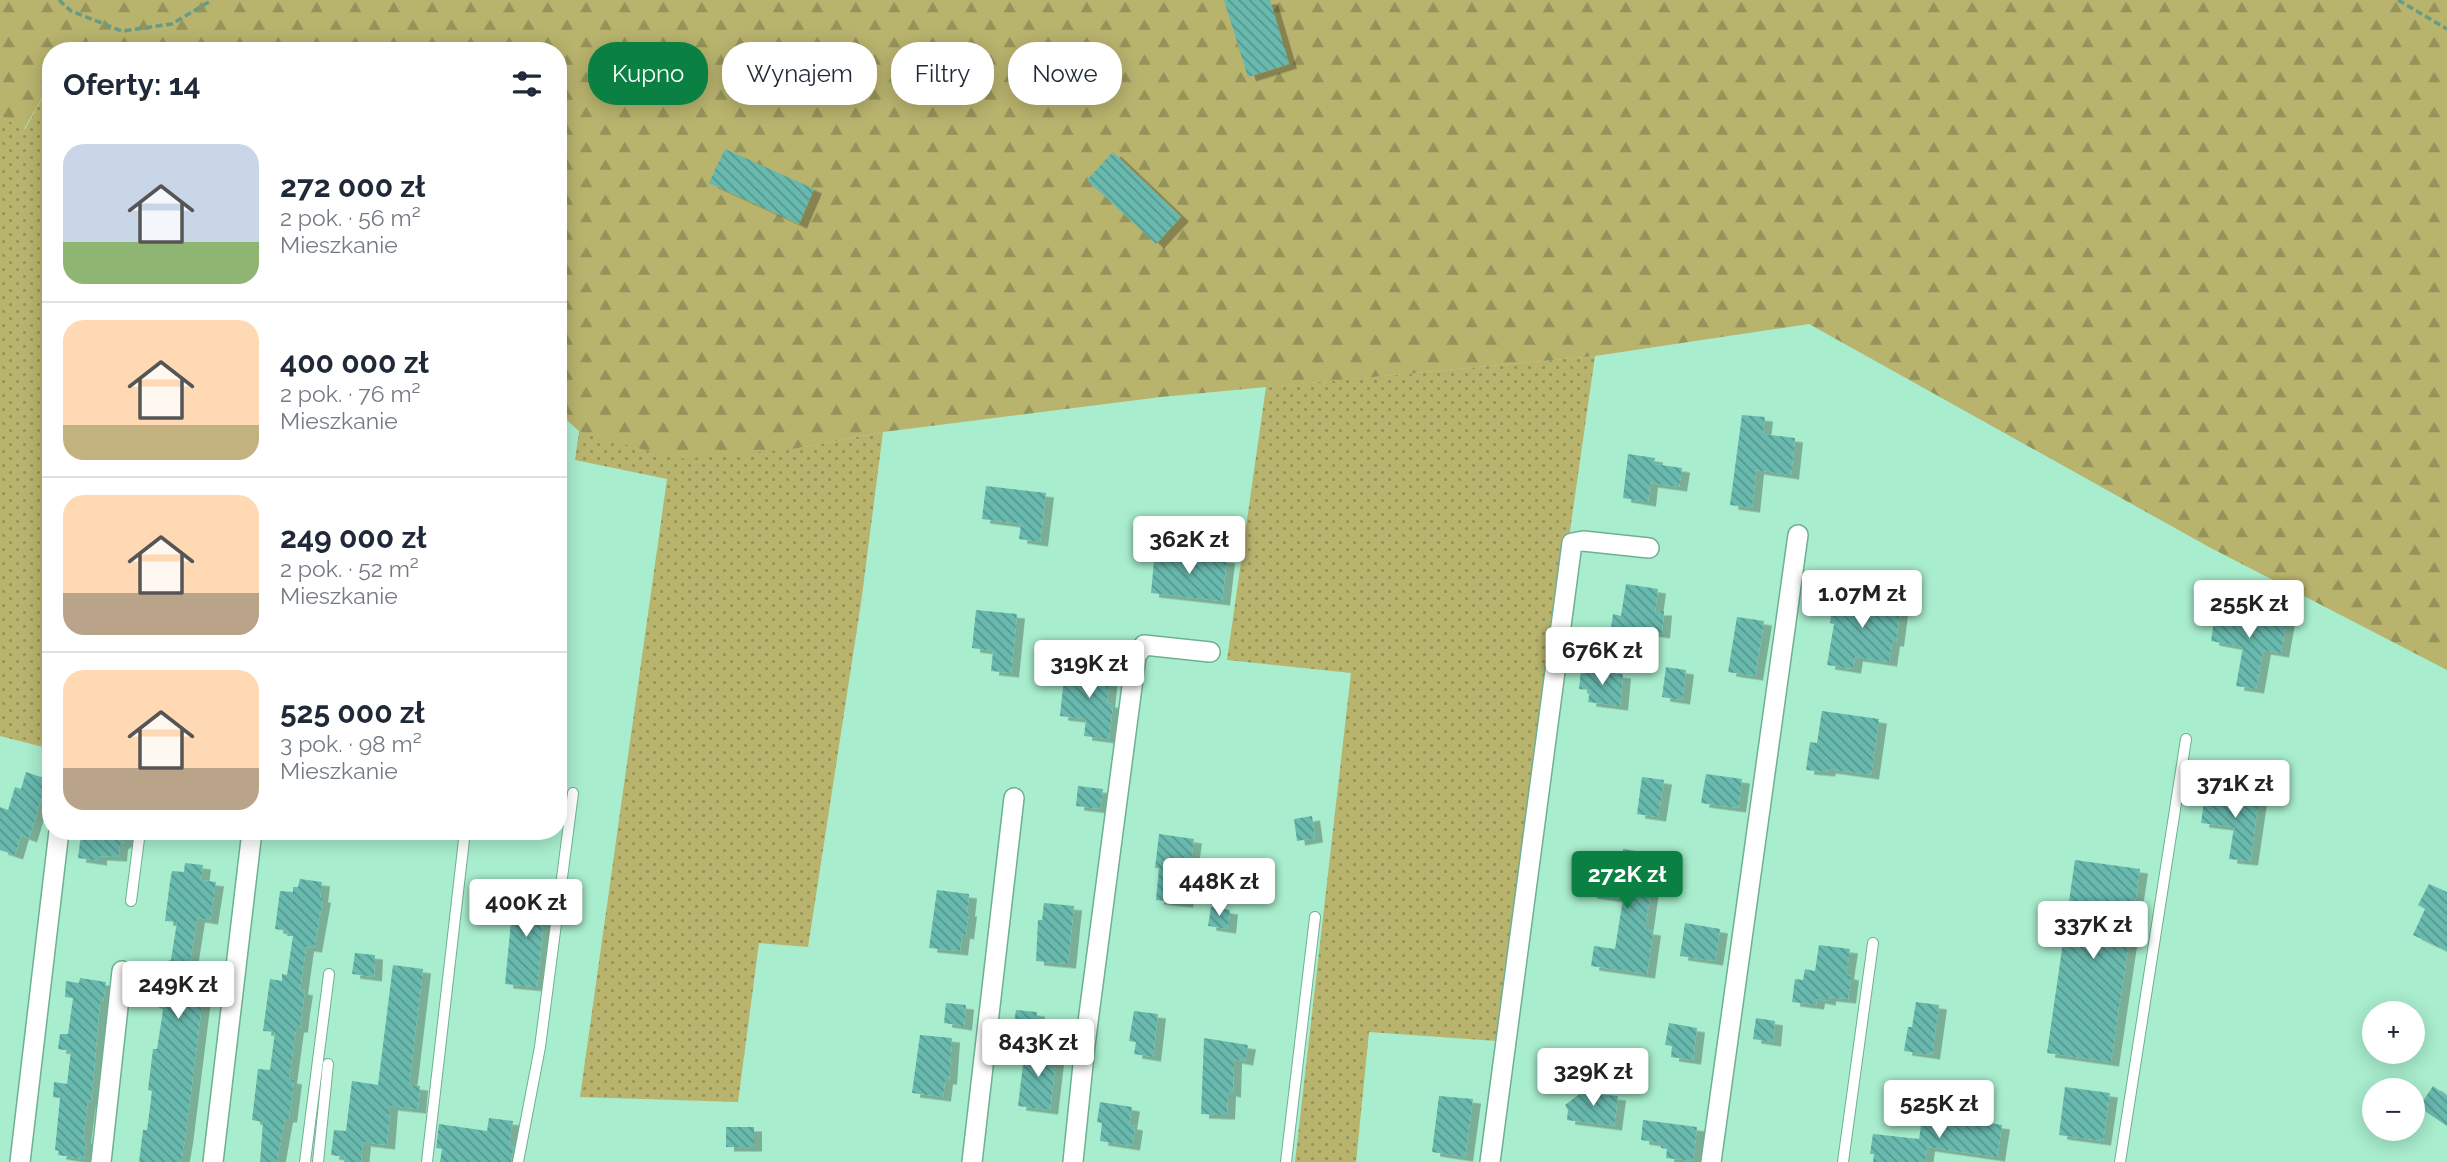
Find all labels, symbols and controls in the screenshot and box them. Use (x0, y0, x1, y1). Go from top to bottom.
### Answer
chip: Kupno (588, 42, 708, 105)
chip: Wynajem (722, 42, 877, 105)
chip: Filtry (891, 42, 994, 105)
chip: Nowe (1008, 42, 1122, 105)
icon: filters (508, 65, 546, 103)
text: Oferty: 14 (63, 67, 201, 102)
text: 272 000 zł (280, 169, 425, 204)
icon: home (119, 172, 203, 256)
text: 2 pok. · 56 m² (280, 204, 421, 231)
text: Mieszkanie (280, 231, 398, 258)
text: 400 000 zł (280, 345, 429, 380)
icon: home (119, 348, 203, 432)
text: 2 pok. · 76 m² (280, 380, 420, 407)
text: Mieszkanie (280, 407, 398, 434)
pin: 362K zł (1124, 516, 1254, 576)
text: 249 000 zł (280, 520, 427, 555)
icon: home (119, 523, 203, 607)
text: 362K zł (1149, 525, 1229, 552)
text: 2 pok. · 52 m² (280, 555, 419, 582)
pin: 1.07M zł (1790, 570, 1934, 630)
text: 1.07M zł (1818, 579, 1906, 606)
pin: 255K zł (2184, 580, 2314, 640)
text: Mieszkanie (280, 582, 398, 609)
text: 255K zł (2210, 589, 2288, 616)
pin: 676K zł (1537, 628, 1667, 687)
text: 676K zł (1562, 636, 1642, 663)
pin: 319K zł (1024, 640, 1154, 700)
text: 319K zł (1050, 649, 1128, 676)
text: 525 000 zł (280, 695, 425, 730)
icon: home (119, 698, 203, 782)
text: 3 pok. · 98 m² (280, 730, 422, 757)
text: Mieszkanie (280, 757, 398, 784)
pin: 371K zł (2170, 760, 2300, 820)
text: 371K zł (2197, 769, 2273, 796)
pin: 272K zł (1562, 852, 1692, 911)
pin: 448K zł (1154, 858, 1284, 918)
text: 272K zł (1588, 860, 1666, 887)
text: 448K zł (1179, 867, 1259, 894)
pin: 400K zł (461, 880, 591, 939)
text: 400K zł (485, 888, 567, 915)
pin: 337K zł (2028, 902, 2158, 961)
text: 337K zł (2054, 910, 2132, 937)
pin: 249K zł (113, 962, 243, 1021)
text: 249K zł (138, 970, 218, 997)
map controls (2362, 1001, 2425, 1141)
button: + (2362, 1001, 2425, 1064)
pin: 843K zł (973, 1020, 1103, 1079)
text: 843K zł (998, 1028, 1078, 1055)
pin: 329K zł (1528, 1048, 1658, 1108)
text: 329K zł (1553, 1057, 1633, 1084)
button: − (2362, 1078, 2425, 1141)
pin: 525K zł (1874, 1080, 2004, 1140)
text: 525K zł (1900, 1089, 1978, 1116)

